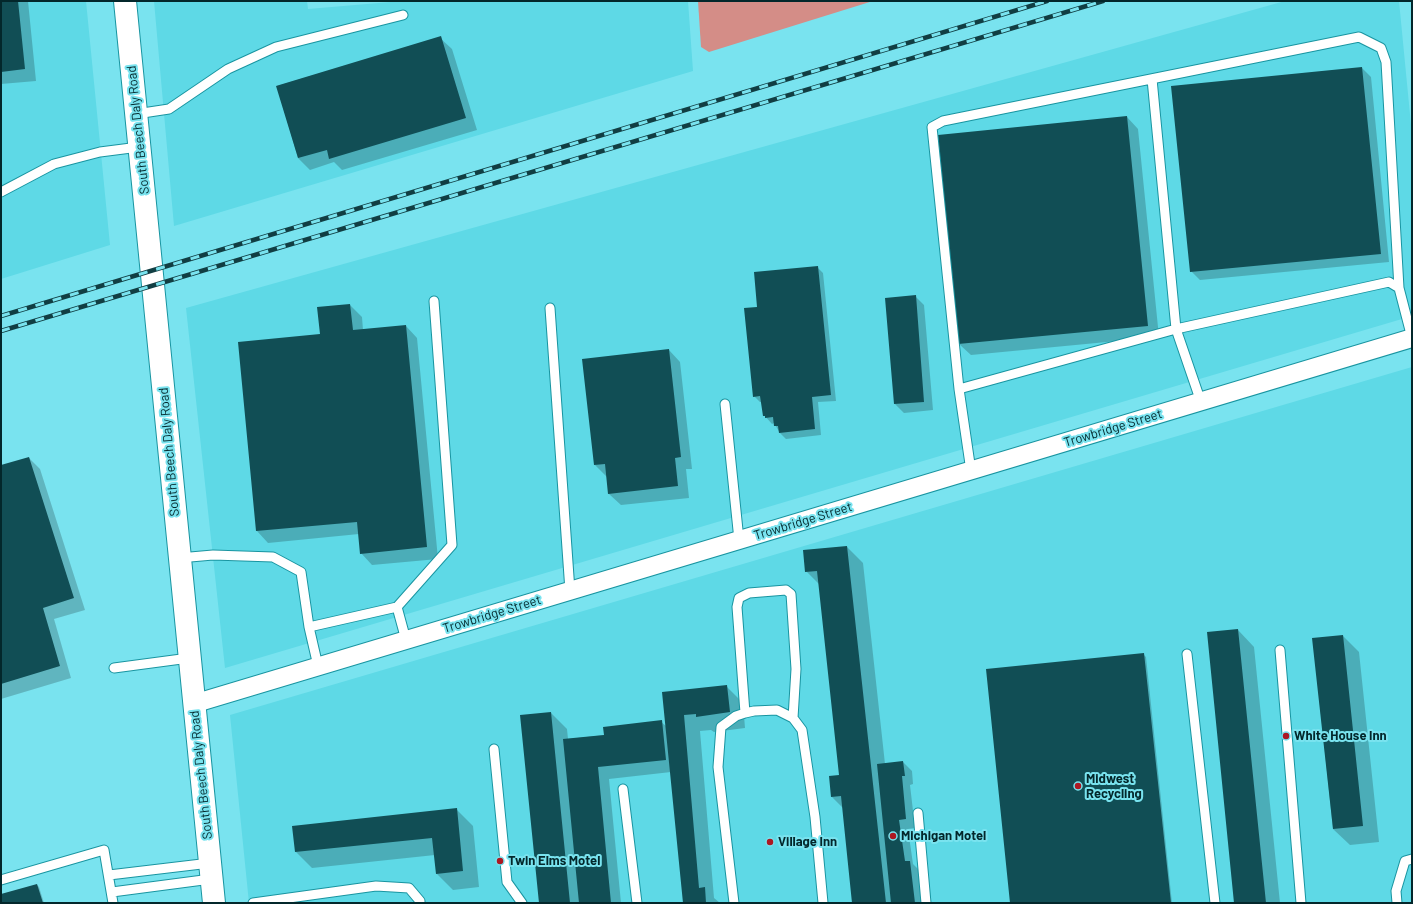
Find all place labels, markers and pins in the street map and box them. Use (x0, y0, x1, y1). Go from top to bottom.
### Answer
place label: White House Inn (1294, 728, 1387, 744)
marker: White House Inn (1281, 731, 1291, 741)
place label: Midwest Recycling (1086, 771, 1142, 802)
marker: Midwest Recycling (1073, 781, 1083, 791)
place label: Michigan Motel (901, 828, 986, 844)
marker: Michigan Motel (888, 831, 898, 841)
place label: Village Inn (778, 834, 837, 850)
marker: Village Inn (765, 837, 775, 847)
place label: Twin Elms Motel (508, 853, 600, 869)
marker: Twin Elms Motel (495, 856, 505, 866)

